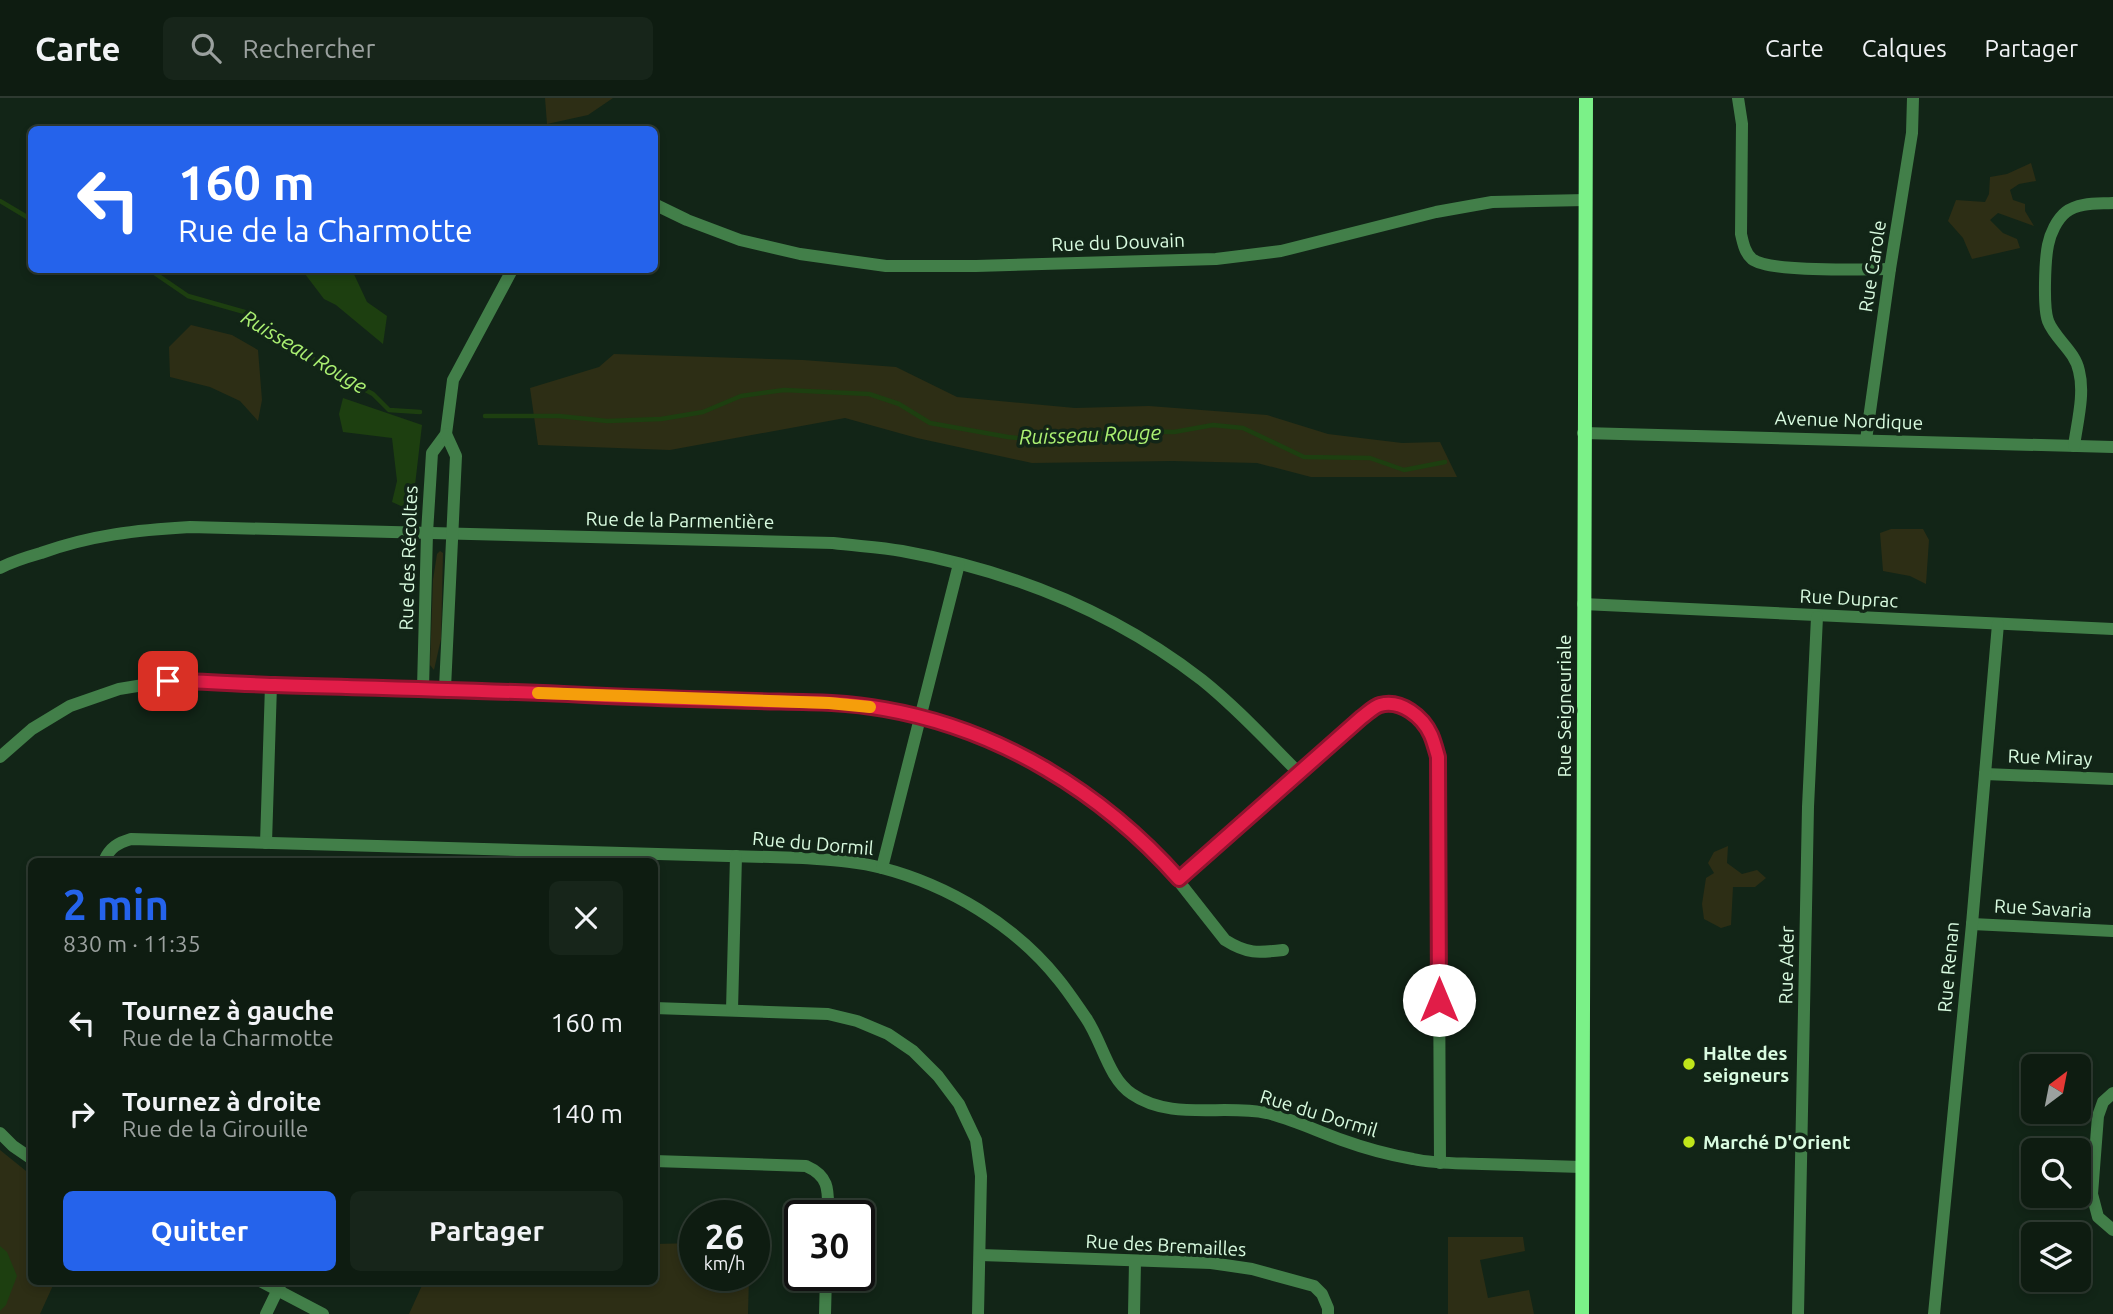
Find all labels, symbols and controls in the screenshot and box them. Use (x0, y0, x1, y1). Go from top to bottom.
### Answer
search box (163, 17, 653, 80)
icon: search (187, 29, 225, 67)
text: Carte (35, 30, 121, 67)
text: Rechercher (243, 34, 375, 63)
text: Carte (1765, 35, 1824, 62)
text: Calques (1862, 35, 1947, 62)
text: Partager (1985, 35, 2078, 62)
icon: left (63, 154, 154, 245)
text: 160 m (178, 154, 315, 209)
text: Rue de la Charmotte (178, 212, 473, 248)
street label: Rue Carole (1854, 218, 1890, 314)
street label: Rue du Douvain (1051, 229, 1185, 255)
water label: Ruisseau Rouge (237, 304, 372, 398)
street label: Avenue Nordique (1774, 406, 1924, 434)
water label: Ruisseau Rouge (1018, 420, 1162, 448)
street label: Rue des Récoltes (394, 485, 422, 631)
street label: Rue de la Parmentière (585, 507, 775, 533)
street label: Rue Duprac (1799, 584, 1899, 612)
street label: Rue Seigneuriale (1553, 635, 1575, 777)
pin (138, 651, 198, 711)
icon: arrive (149, 662, 187, 700)
street label: Rue Miray (2007, 745, 2093, 769)
street label: Rue du Dormil (751, 827, 875, 859)
text: 2 min (63, 881, 169, 928)
button: close (549, 881, 623, 955)
street label: Rue Savaria (1994, 894, 2092, 922)
street label: Rue Renan (1933, 921, 1963, 1013)
street label: Rue Ader (1774, 925, 1798, 1005)
text: 830 m · 11:35 (63, 931, 201, 956)
position arrow (1402, 963, 1476, 1037)
text: Tournez à gauche (122, 996, 334, 1025)
icon: left (63, 1004, 101, 1042)
text: 160 m (551, 1008, 623, 1037)
text: Rue de la Charmotte (122, 1025, 334, 1050)
place label: Halte des seigneurs (1703, 1042, 1789, 1086)
north arrow (2021, 1054, 2091, 1124)
map controls (2021, 1054, 2091, 1292)
marker: Halte des seigneurs (1681, 1056, 1697, 1072)
street label: Rue du Dormil (1258, 1085, 1380, 1141)
text: Tournez à droite (122, 1087, 321, 1116)
icon: right (63, 1095, 101, 1133)
text: 140 m (551, 1099, 623, 1128)
text: Rue de la Girouille (122, 1116, 308, 1141)
place label: Marché D'Orient (1703, 1131, 1850, 1153)
marker: Marché D'Orient (1681, 1134, 1697, 1150)
button: search (2021, 1138, 2091, 1208)
button: Quitter (63, 1191, 336, 1271)
button: Partager (350, 1191, 623, 1271)
speed limit sign: 30 (784, 1200, 875, 1291)
text: 26 (705, 1216, 744, 1256)
button: layers (2021, 1222, 2091, 1292)
street label: Rue des Bremailles (1085, 1230, 1247, 1260)
text: km/h (704, 1253, 745, 1273)

